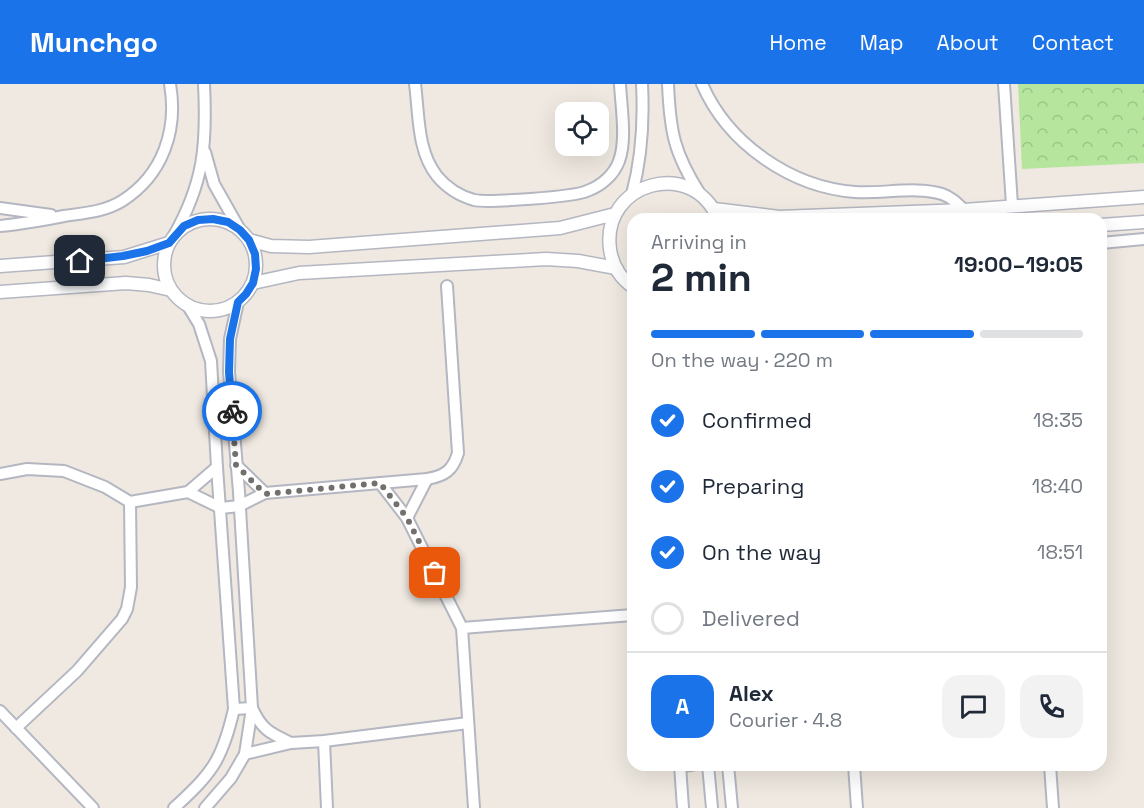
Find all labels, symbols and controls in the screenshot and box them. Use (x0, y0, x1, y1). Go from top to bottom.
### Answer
text: Munchgo (30, 24, 158, 60)
text: Home (769, 29, 827, 56)
text: Map (860, 29, 904, 56)
text: About (937, 29, 999, 56)
text: Contact (1032, 29, 1114, 56)
map controls (555, 102, 609, 156)
button: locate (555, 102, 609, 156)
text: Arriving in (651, 229, 747, 255)
pin (54, 235, 105, 286)
icon: home (63, 244, 96, 277)
text: 19:00–19:05 (954, 250, 1083, 278)
text: 2 min (651, 253, 752, 302)
text: On the way · 220 m (651, 347, 833, 373)
courier (202, 381, 262, 441)
icon: bike (216, 395, 249, 428)
icon: check (651, 404, 684, 437)
text: Confirmed (702, 406, 812, 434)
text: 18:35 (1033, 407, 1083, 433)
icon: check (651, 470, 684, 503)
text: Preparing (702, 472, 804, 500)
text: 18:40 (1032, 473, 1083, 499)
icon: check (651, 536, 684, 569)
text: On the way (702, 538, 821, 566)
text: 18:51 (1037, 539, 1083, 565)
pin (409, 547, 460, 598)
icon: bag (418, 556, 451, 589)
text: Delivered (702, 604, 800, 632)
button: chat (942, 675, 1005, 738)
button: phone (1020, 675, 1083, 738)
text: Alex (729, 679, 774, 707)
text: A (676, 692, 689, 720)
text: Courier · 4.8 (729, 707, 842, 733)

